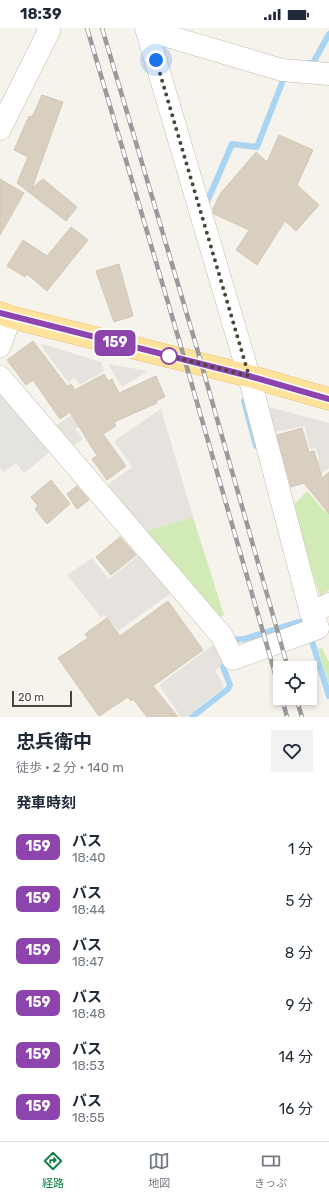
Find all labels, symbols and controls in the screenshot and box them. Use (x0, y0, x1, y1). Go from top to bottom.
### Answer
text: 18:39 (20, 5, 62, 23)
your location (146, 50, 166, 70)
line badge: 159 (92, 330, 138, 356)
text: 159 (103, 334, 127, 351)
unlabelled marker (160, 347, 178, 365)
map controls (273, 661, 317, 705)
button: locate (273, 661, 317, 705)
scale bar (12, 689, 72, 708)
text: 20 m (18, 691, 44, 704)
text: 忠兵衛中 (16, 730, 92, 753)
button: heart (271, 730, 313, 772)
text: 徒歩 · 2 分 · 140 m (16, 760, 124, 775)
text: 発車時刻 (16, 794, 76, 812)
text: バス (72, 832, 102, 850)
text: 159 (26, 838, 50, 855)
text: 1 分 (288, 840, 313, 858)
text: 18:40 (72, 850, 106, 865)
text: バス (72, 884, 102, 902)
text: 159 (26, 890, 50, 907)
text: 5 分 (285, 892, 313, 910)
text: 18:44 (72, 902, 105, 917)
text: バス (72, 936, 102, 954)
text: 159 (26, 942, 50, 959)
text: 8 分 (285, 944, 313, 962)
text: 18:47 (72, 954, 104, 969)
text: バス (72, 988, 102, 1006)
text: 159 (26, 994, 50, 1011)
text: 9 分 (285, 996, 313, 1014)
text: 18:48 (72, 1006, 106, 1021)
text: バス (72, 1040, 102, 1058)
text: 159 (26, 1046, 50, 1063)
text: 14 分 (279, 1048, 313, 1066)
text: 18:53 (72, 1058, 105, 1073)
text: バス (72, 1092, 102, 1110)
text: 159 (26, 1098, 50, 1115)
text: 16 分 (279, 1100, 313, 1118)
text: 18:55 (72, 1110, 105, 1125)
tab: 経路 (42, 1150, 64, 1190)
tab: 地図 (148, 1150, 170, 1190)
tab: きっぷ (254, 1150, 287, 1190)

